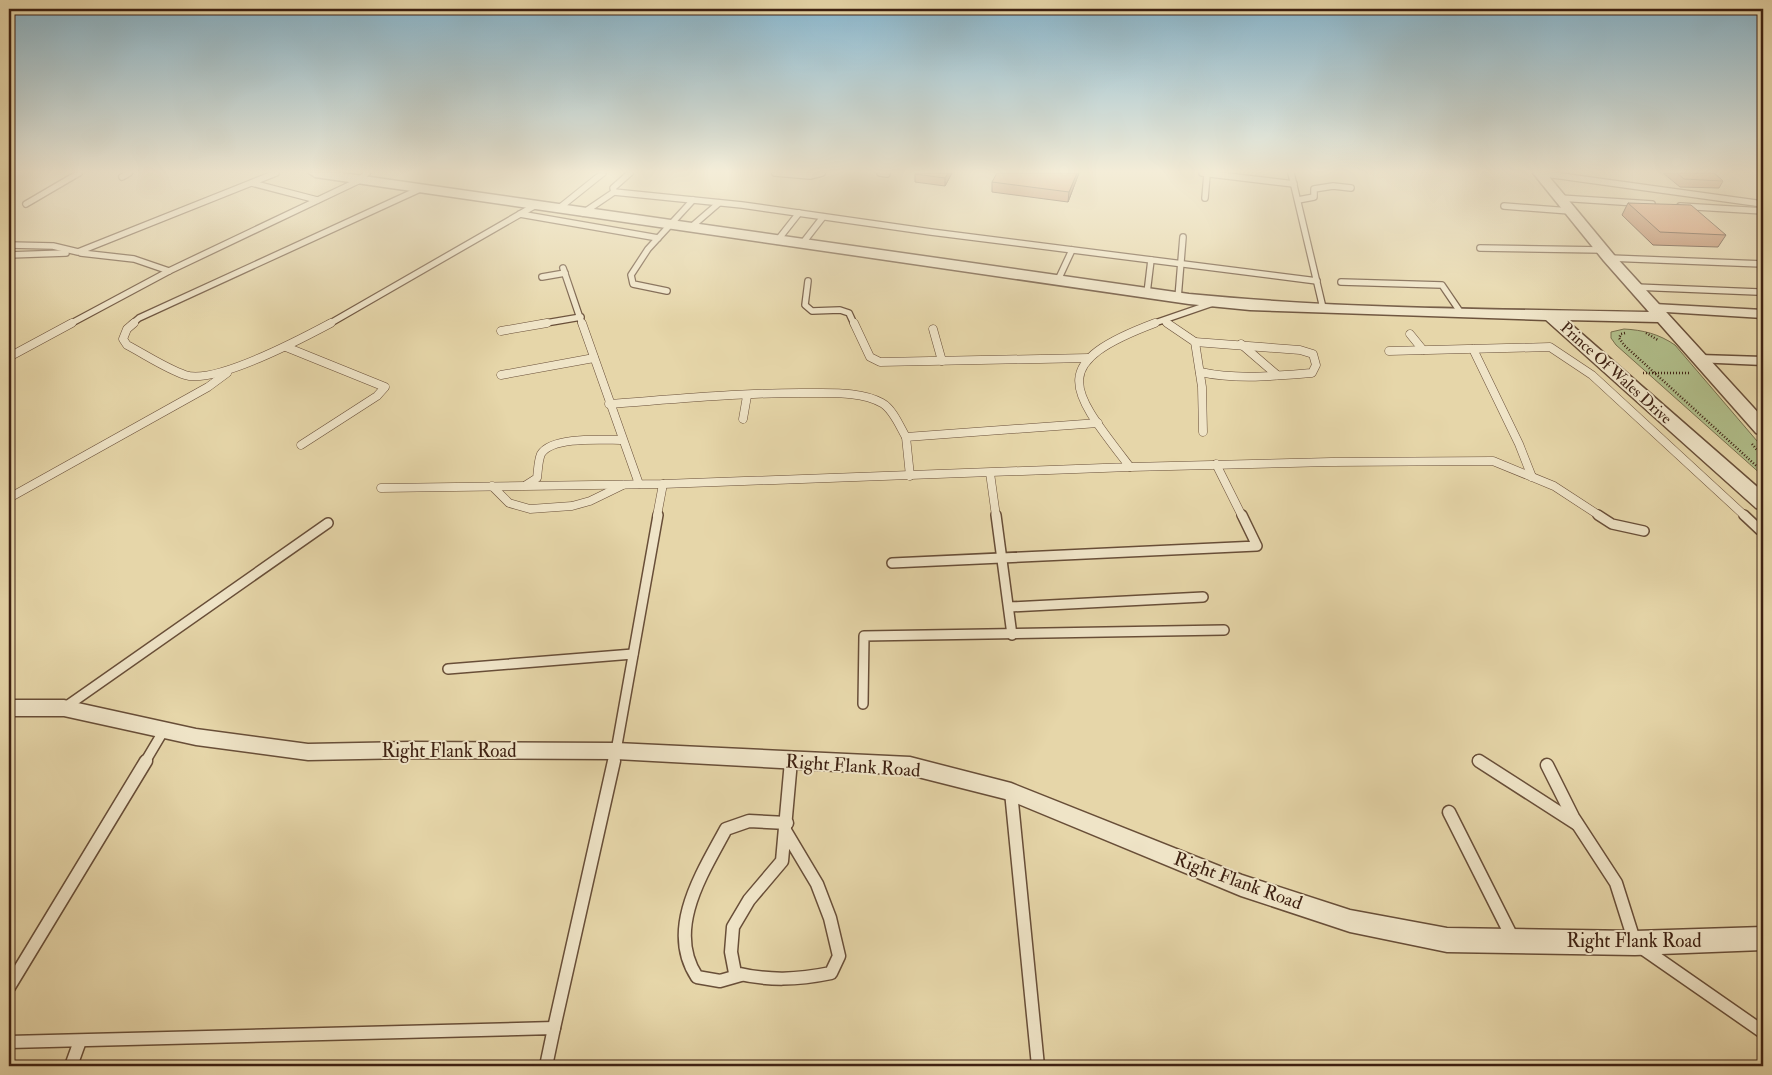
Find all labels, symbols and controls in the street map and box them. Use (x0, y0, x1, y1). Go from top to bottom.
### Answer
street label: Prince Of Wales Drive (1556, 318, 1676, 429)
street label: Right Flank Road (381, 739, 517, 763)
street label: Right Flank Road (785, 749, 922, 783)
street label: Right Flank Road (1170, 847, 1306, 916)
street label: Right Flank Road (1566, 929, 1702, 953)

